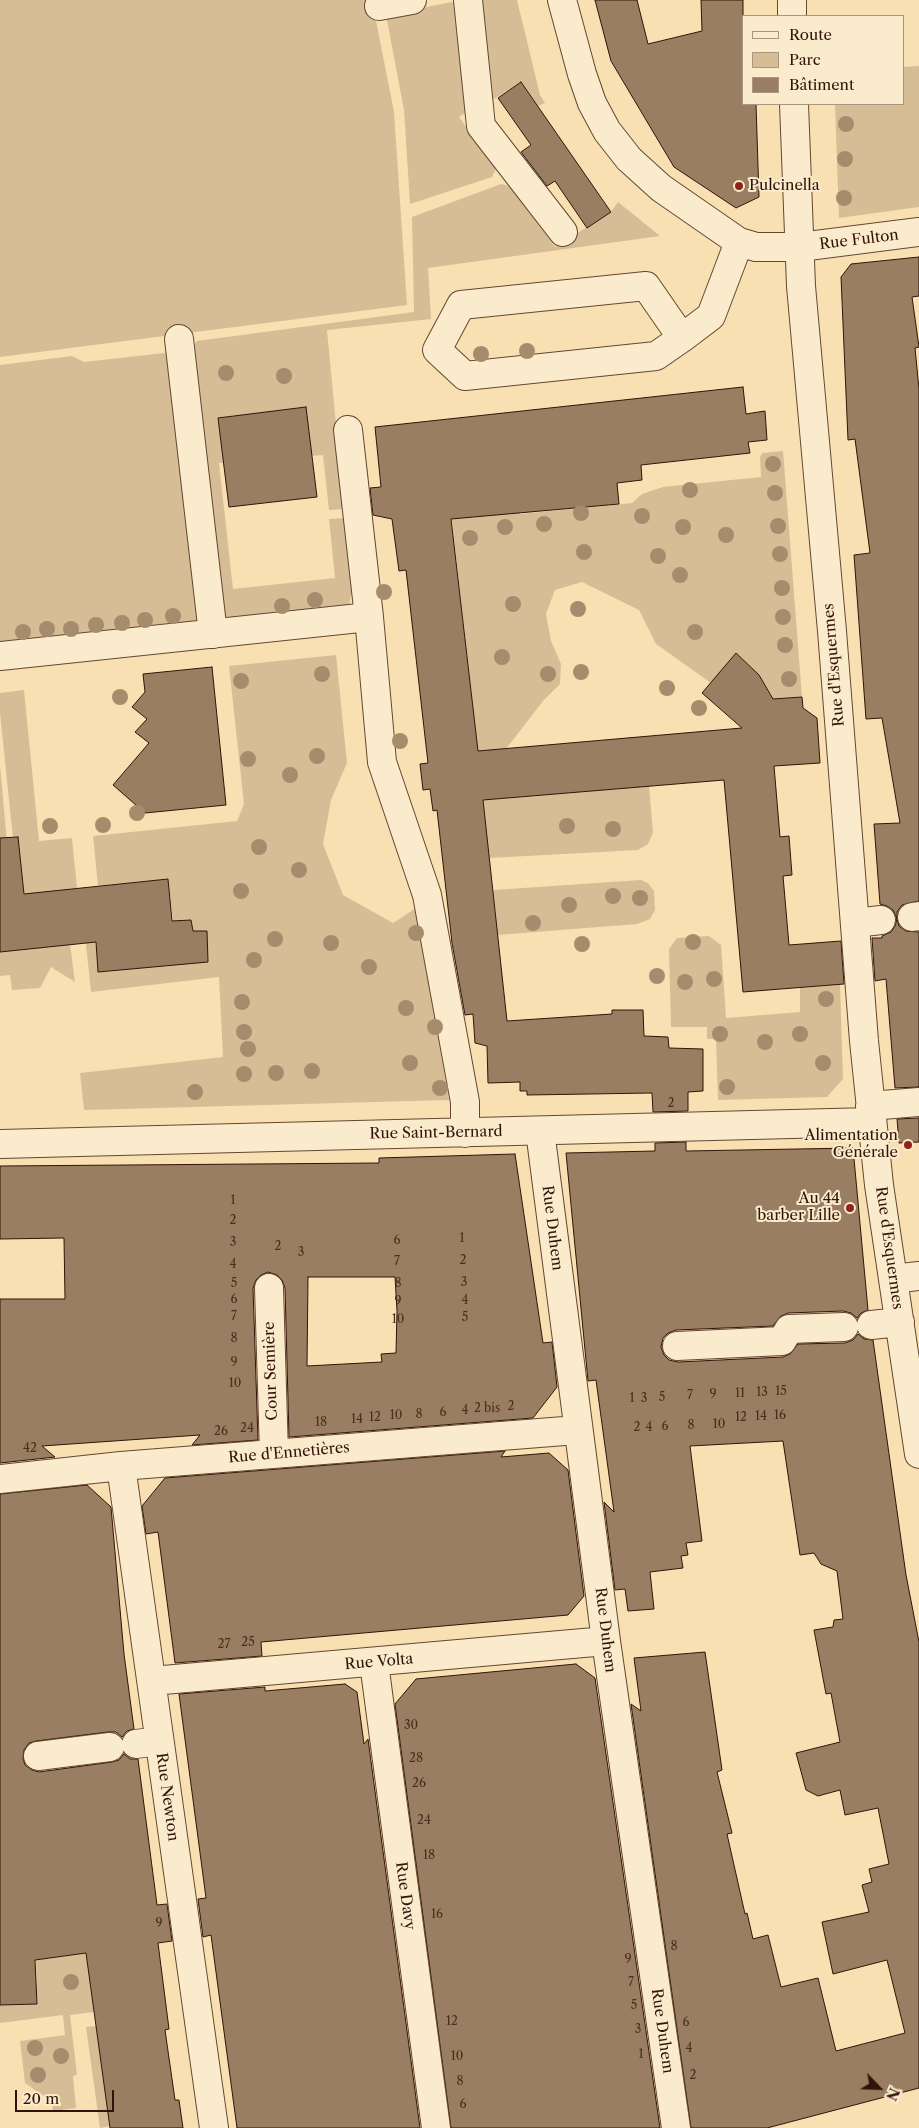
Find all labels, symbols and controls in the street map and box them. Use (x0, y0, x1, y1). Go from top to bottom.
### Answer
legend (742, 15, 904, 105)
text: Route (789, 25, 832, 44)
text: Parc (789, 50, 821, 69)
text: Bâtiment (789, 75, 854, 94)
place label: Pulcinella (749, 177, 820, 195)
marker: Pulcinella (733, 180, 745, 192)
street label: Rue Fulton (818, 226, 900, 254)
street label: Rue d'Esquermes (820, 603, 848, 727)
house number: 2 (668, 1097, 674, 1111)
street label: Rue Saint-Bernard (369, 1123, 503, 1143)
place label: Alimentation Générale (804, 1127, 898, 1162)
marker: Alimentation Générale (902, 1139, 914, 1151)
street label: Rue Duhem (538, 1184, 566, 1272)
street label: Rue d'Esquermes (871, 1185, 907, 1311)
place label: Au 44 barber Lille (757, 1190, 840, 1225)
house number: 1 (230, 1194, 236, 1208)
marker: Au 44 barber Lille (844, 1202, 856, 1214)
house number: 2 (230, 1214, 236, 1228)
house number: 1 (459, 1232, 465, 1246)
house number: 6 (393, 1234, 401, 1248)
house number: 3 (230, 1236, 236, 1250)
house number: 2 (275, 1240, 281, 1254)
house number: 3 (298, 1246, 304, 1260)
house number: 2 (460, 1254, 466, 1268)
house number: 7 (394, 1255, 400, 1269)
house number: 4 (230, 1258, 236, 1272)
house number: 3 (461, 1276, 467, 1290)
house number: 5 (231, 1277, 237, 1291)
house number: 8 (394, 1277, 402, 1291)
house number: 6 (230, 1293, 238, 1307)
house number: 4 (462, 1294, 468, 1308)
house number: 9 (394, 1295, 402, 1309)
house number: 7 (231, 1310, 237, 1324)
house number: 5 (462, 1311, 468, 1325)
house number: 10 (392, 1313, 404, 1327)
street label: Cour Semière (260, 1321, 282, 1421)
house number: 8 (230, 1332, 238, 1346)
house number: 9 (230, 1356, 238, 1370)
house number: 10 (229, 1377, 241, 1391)
house number: 15 (775, 1385, 787, 1399)
house number: 13 (756, 1386, 768, 1400)
house number: 11 (735, 1387, 745, 1401)
house number: 9 (709, 1388, 717, 1402)
house number: 7 (687, 1389, 693, 1403)
house number: 5 (659, 1391, 665, 1405)
house number: 1 (629, 1392, 635, 1406)
house number: 3 (641, 1392, 647, 1406)
house number: 2 (508, 1400, 514, 1414)
house number: 2 bis (474, 1402, 500, 1416)
house number: 4 (462, 1404, 468, 1418)
house number: 6 (439, 1406, 447, 1420)
house number: 8 (415, 1408, 423, 1422)
house number: 10 (390, 1409, 402, 1423)
house number: 16 (774, 1409, 786, 1423)
house number: 14 (755, 1410, 767, 1424)
house number: 12 (369, 1411, 381, 1425)
house number: 12 (735, 1411, 747, 1425)
house number: 14 (351, 1413, 363, 1427)
house number: 18 (315, 1416, 327, 1430)
house number: 10 (713, 1418, 725, 1432)
house number: 8 (687, 1419, 695, 1433)
house number: 6 (661, 1420, 669, 1434)
house number: 2 (634, 1421, 640, 1435)
house number: 4 (646, 1421, 652, 1435)
house number: 24 (240, 1422, 254, 1436)
house number: 26 (214, 1425, 228, 1439)
street label: Rue d'Ennetières (228, 1439, 350, 1467)
house number: 42 (23, 1442, 37, 1456)
street label: Rue Duhem (591, 1586, 619, 1674)
house number: 25 (241, 1636, 255, 1650)
house number: 27 (218, 1638, 230, 1652)
street label: Rue Volta (344, 1650, 414, 1674)
house number: 30 (404, 1719, 418, 1733)
street label: Rue Newton (152, 1752, 182, 1842)
house number: 28 (409, 1752, 423, 1766)
house number: 26 (412, 1777, 426, 1791)
house number: 24 (417, 1814, 431, 1828)
house number: 18 (423, 1849, 435, 1863)
street label: Rue Davy (391, 1861, 419, 1931)
house number: 16 (431, 1908, 443, 1922)
house number: 9 (155, 1917, 163, 1931)
house number: 8 (670, 1940, 678, 1954)
house number: 9 (624, 1953, 632, 1967)
house number: 7 (628, 1976, 634, 1990)
street label: Rue Duhem (647, 1987, 677, 2075)
house number: 5 (631, 1999, 637, 2013)
house number: 12 (446, 2015, 458, 2029)
house number: 6 (682, 2016, 690, 2030)
house number: 3 (635, 2023, 641, 2037)
house number: 4 (686, 2042, 692, 2056)
house number: 1 (638, 2048, 644, 2062)
house number: 10 (451, 2050, 463, 2064)
north arrow (854, 2063, 904, 2113)
house number: 2 (690, 2069, 696, 2083)
house number: 8 (456, 2075, 464, 2089)
scale bar (18, 2080, 116, 2112)
text: N (882, 2085, 903, 2103)
text: 20 m (23, 2089, 59, 2108)
house number: 6 (459, 2098, 467, 2112)

